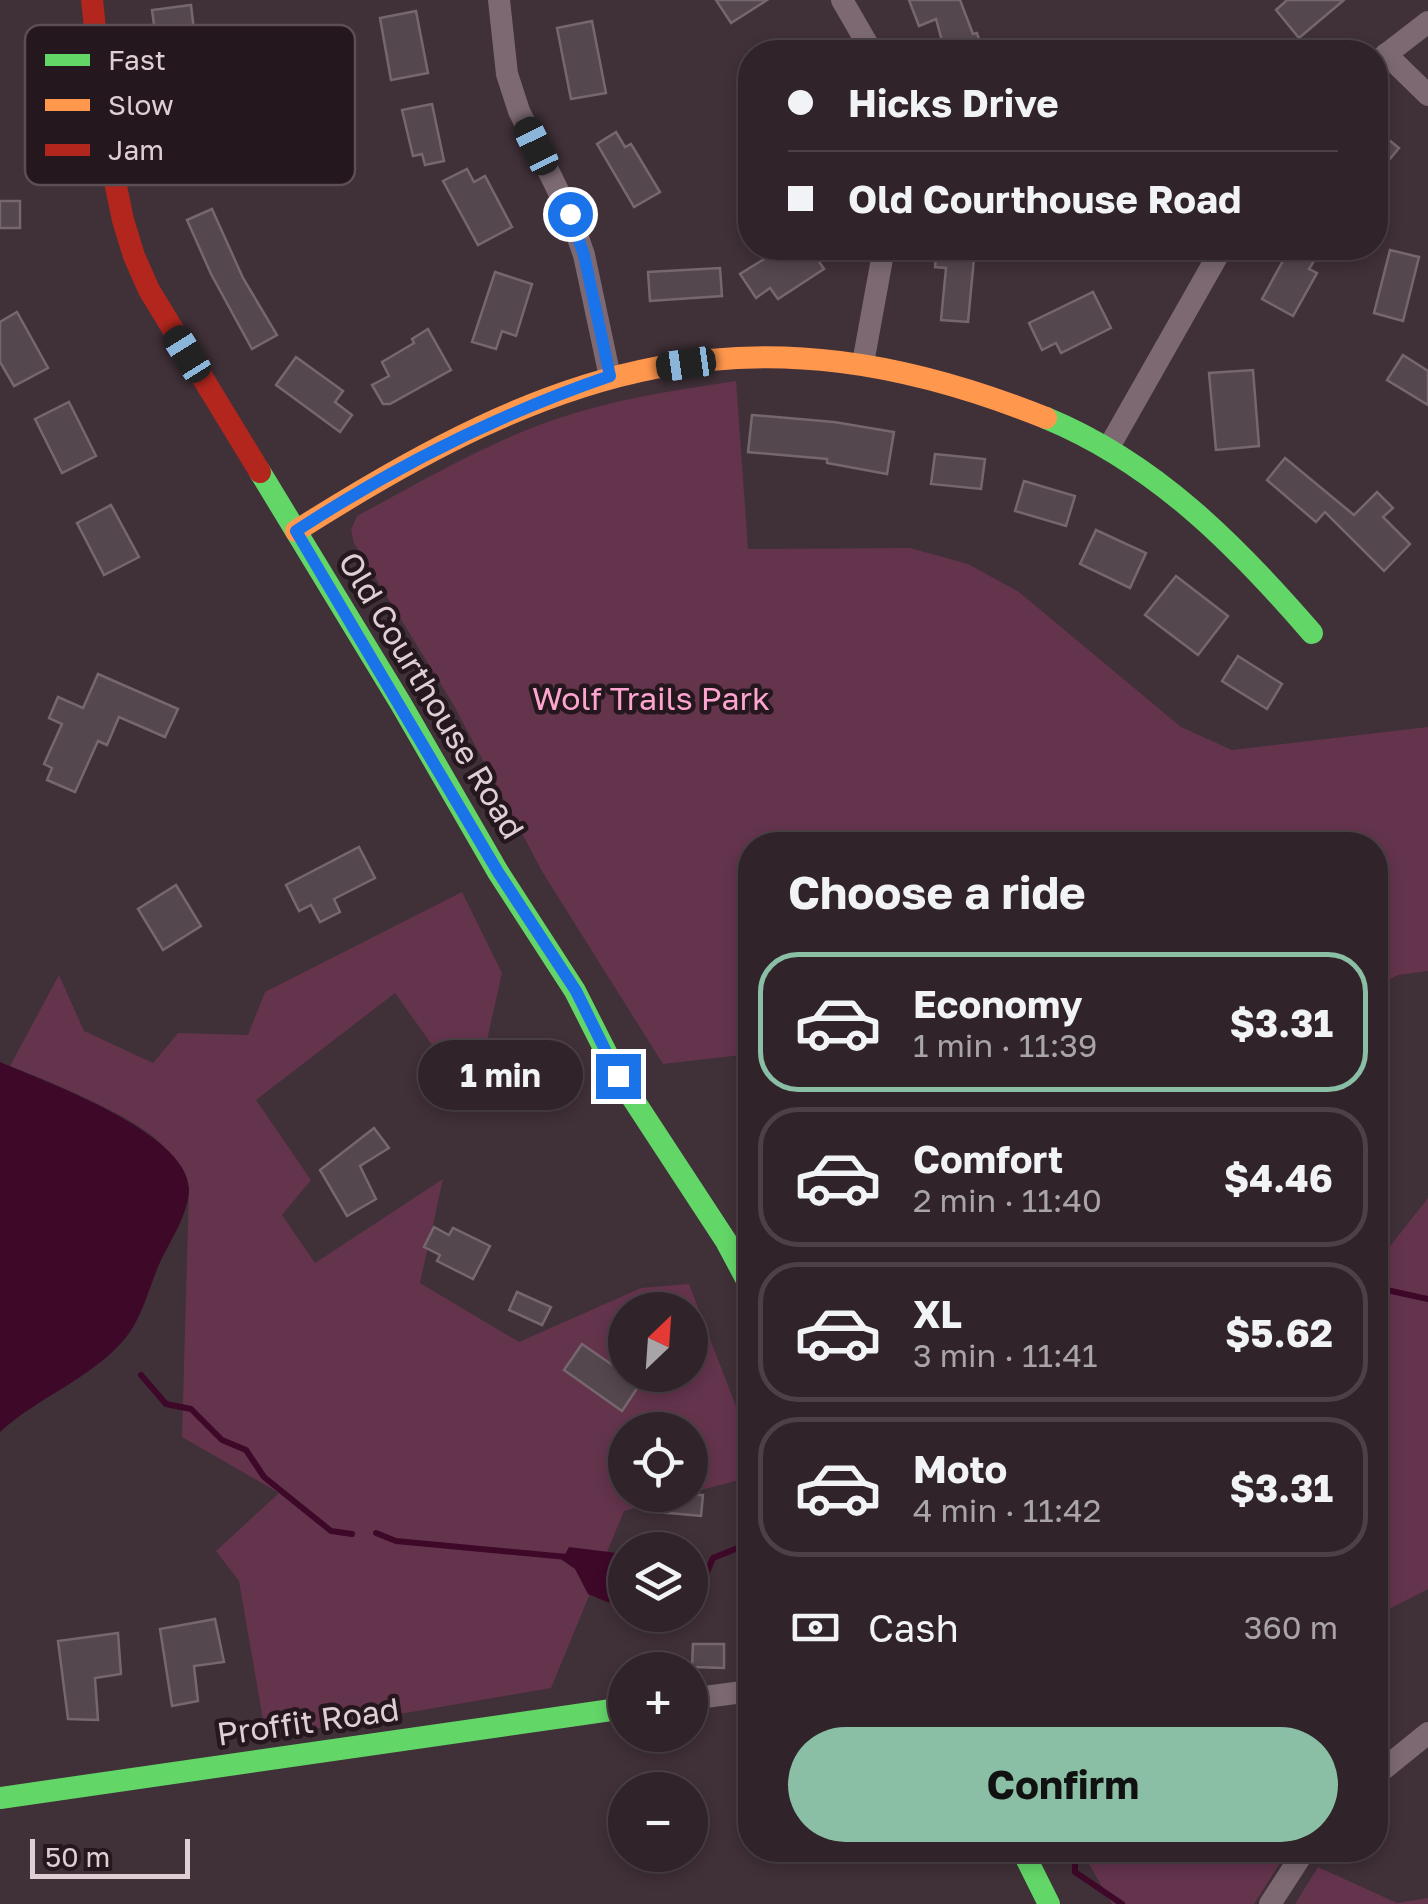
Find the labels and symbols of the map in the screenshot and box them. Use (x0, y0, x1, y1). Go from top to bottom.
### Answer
legend (25, 25, 355, 185)
text: Fast (108, 43, 166, 76)
text: Slow (108, 88, 174, 121)
car (509, 112, 563, 180)
text: Jam (108, 133, 164, 166)
route start (548, 192, 593, 237)
car (158, 321, 216, 387)
car (654, 345, 718, 383)
street label: Old Courthouse Road (331, 545, 533, 845)
park label: Wolf Trails Park (532, 679, 770, 717)
callout: 1 min (418, 1041, 583, 1111)
route end (596, 1054, 641, 1099)
north arrow (608, 1292, 708, 1392)
street label: Proffit Road (215, 1689, 401, 1753)
scale bar (30, 1834, 190, 1878)

